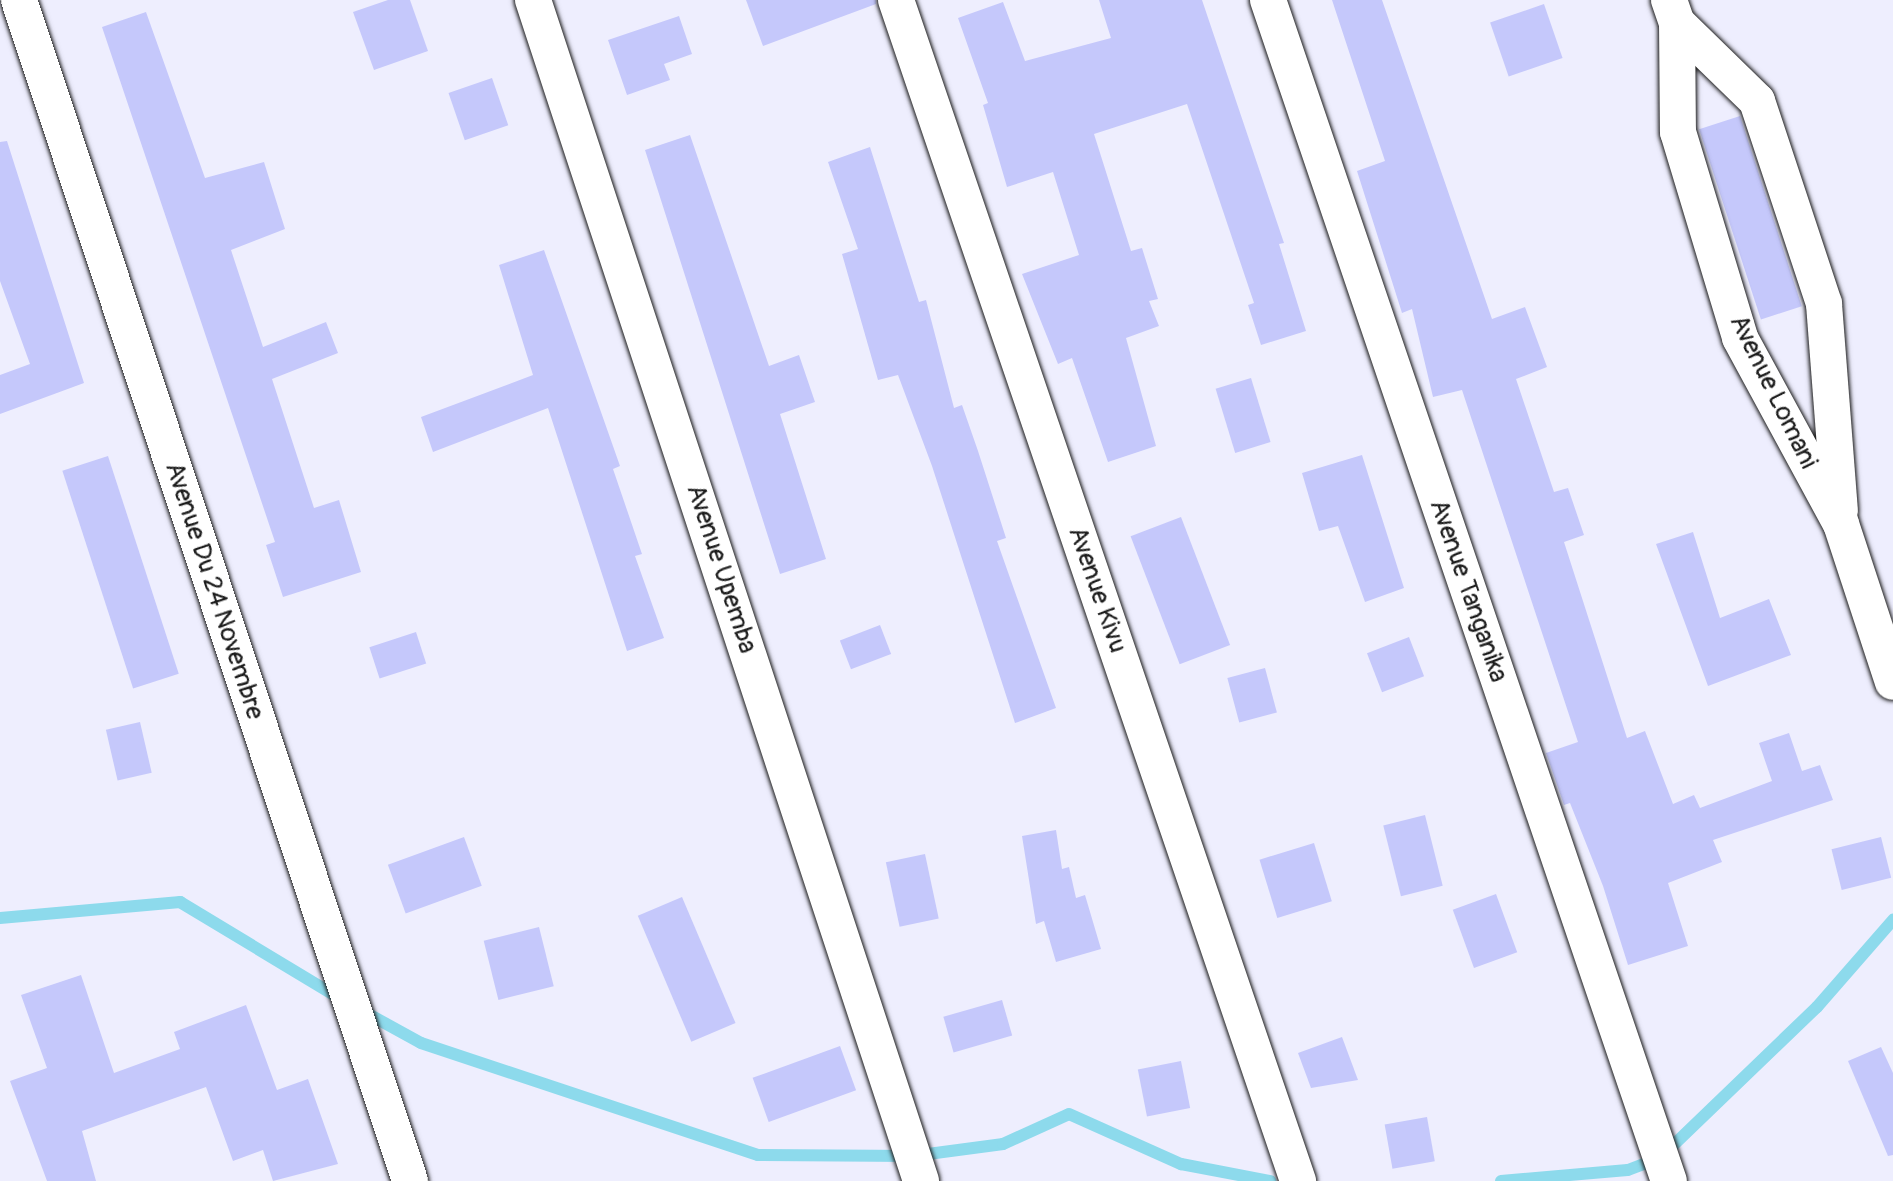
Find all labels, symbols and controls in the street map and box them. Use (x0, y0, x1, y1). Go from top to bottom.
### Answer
street label: Avenue Lomani (1722, 310, 1824, 474)
street label: Avenue Du 24 Novembre (158, 458, 270, 724)
street label: Avenue Upemba (679, 481, 763, 657)
street label: Avenue Tanganika (1422, 496, 1514, 686)
street label: Avenue Kivu (1061, 523, 1133, 657)

